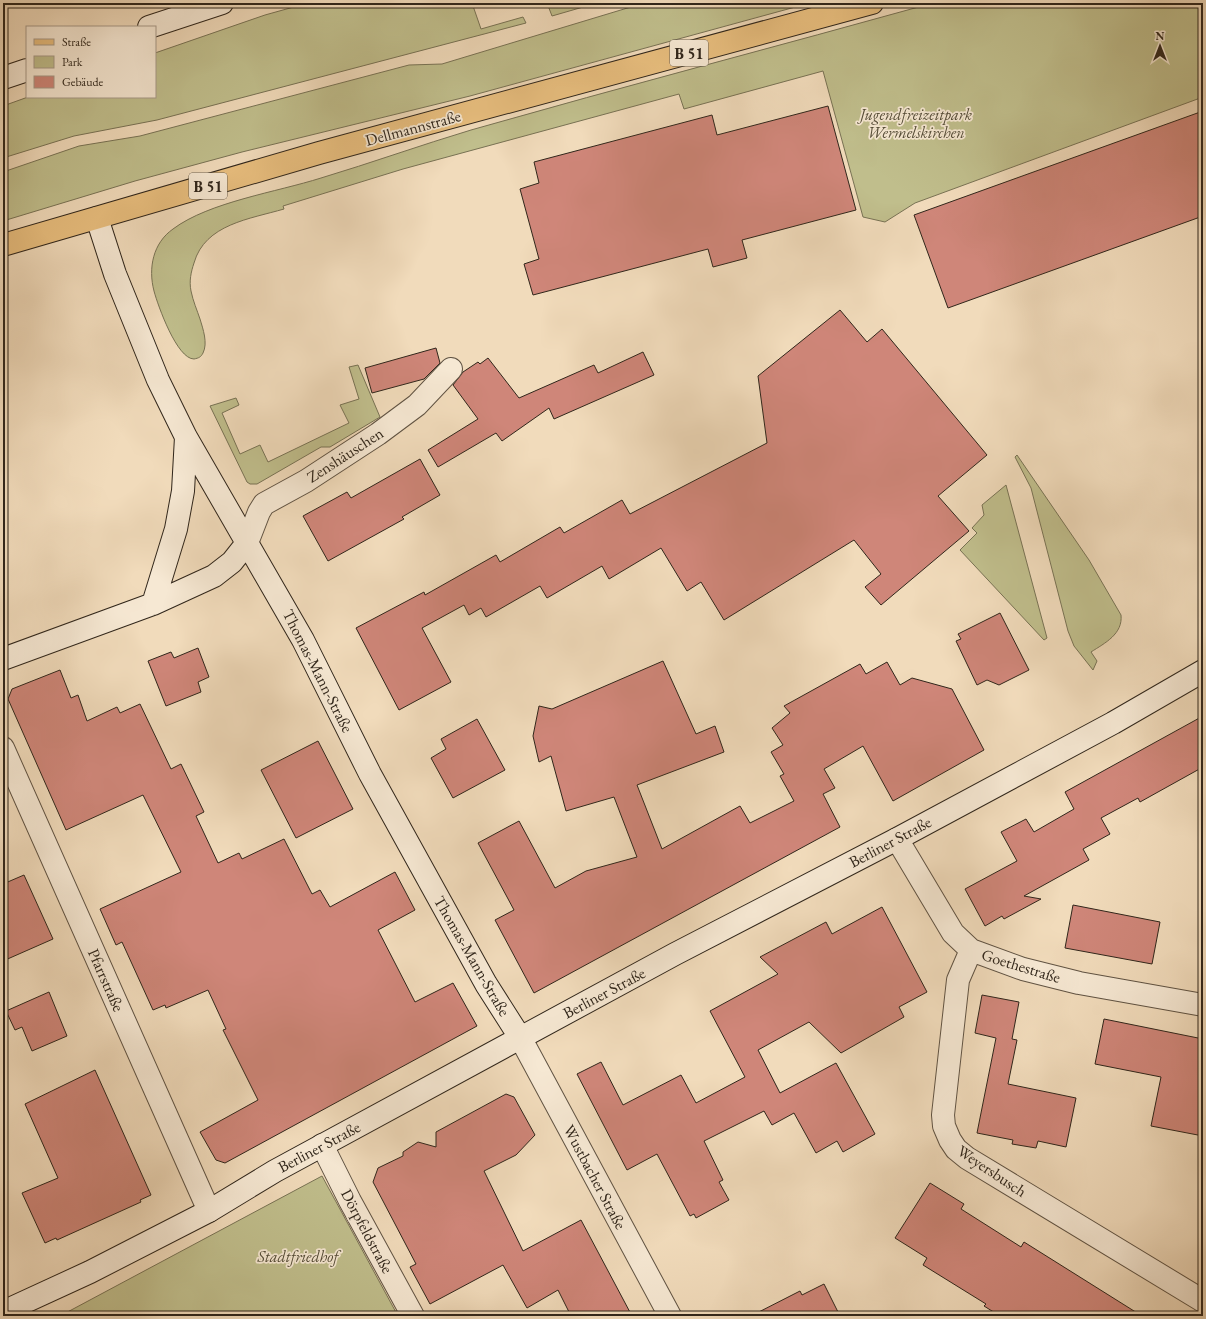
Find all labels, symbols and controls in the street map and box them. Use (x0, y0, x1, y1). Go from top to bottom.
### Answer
legend (26, 26, 156, 98)
north arrow (1140, 26, 1180, 66)
text: N (1156, 29, 1165, 43)
text: Straße (62, 34, 91, 50)
road number: B 51 (670, 40, 708, 66)
text: Park (62, 54, 83, 70)
text: Gebäude (62, 74, 104, 90)
park label: Jugendfreizeitpark Wermelskirchen (857, 104, 973, 143)
street label: Dellmannstraße (363, 105, 463, 151)
road number: B 51 (189, 173, 227, 199)
street label: Zenshäuschen (303, 422, 388, 488)
street label: Thomas-Mann-Straße (278, 606, 358, 736)
street label: Berliner Straße (845, 811, 935, 873)
street label: Thomas-Mann-Straße (429, 892, 515, 1020)
street label: Goethestraße (979, 944, 1063, 988)
street label: Pfarrstraße (83, 945, 129, 1015)
street label: Berliner Straße (559, 962, 649, 1024)
street label: Berliner Straße (274, 1116, 364, 1178)
street label: Wustbacher Straße (559, 1121, 631, 1233)
street label: Weyersbusch (953, 1140, 1031, 1202)
street label: Dörpfeldstraße (336, 1185, 398, 1277)
park label: Stadtfriedhof (256, 1246, 342, 1267)

